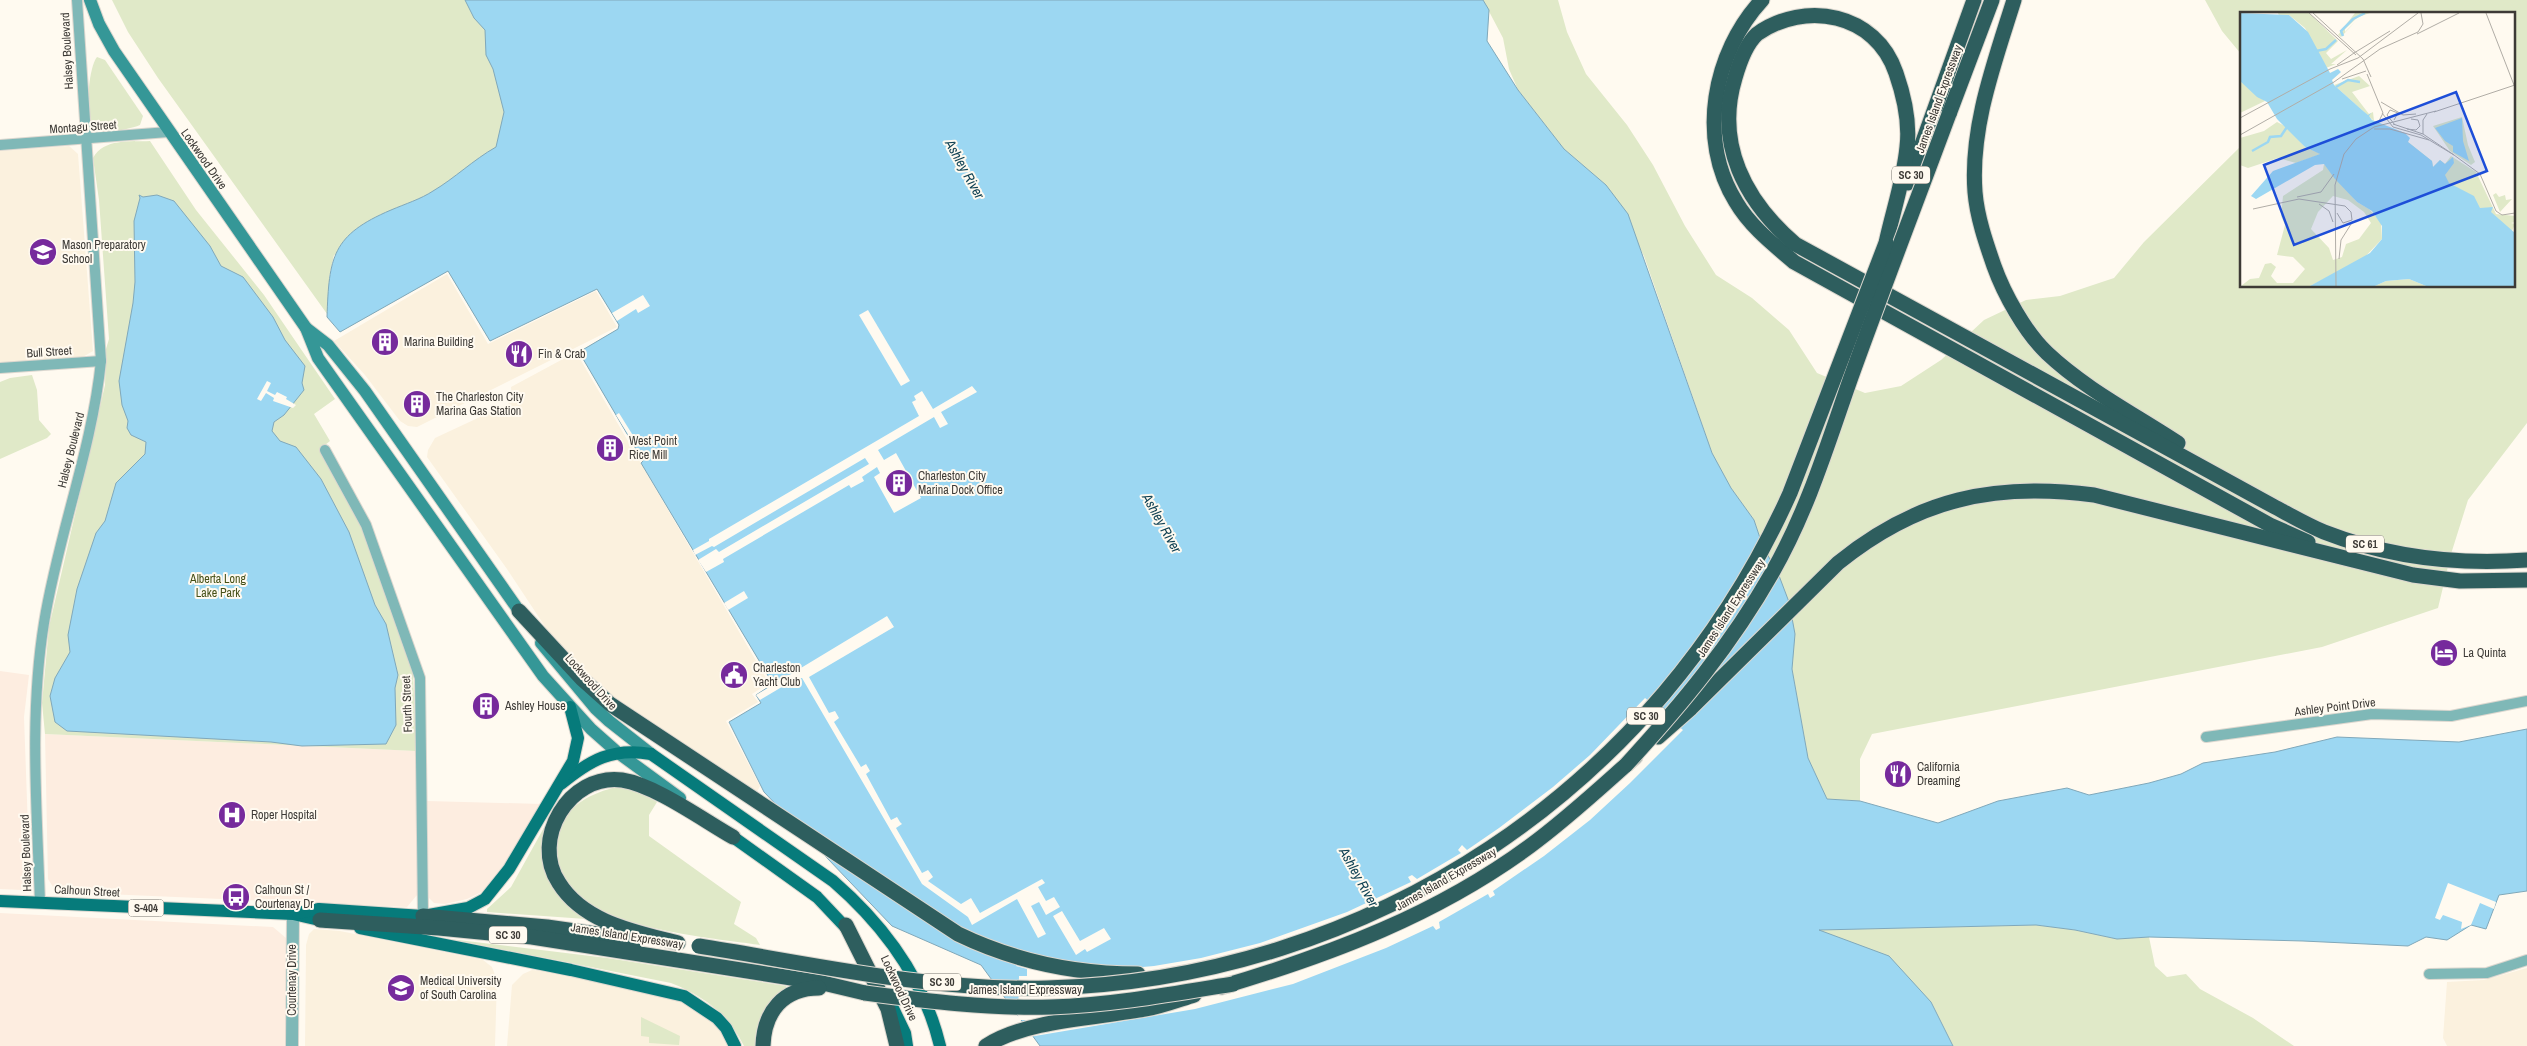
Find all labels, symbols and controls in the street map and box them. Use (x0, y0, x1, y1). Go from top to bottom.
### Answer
street label: Halsey Boulevard (57, 12, 77, 90)
inset map (2240, 12, 2514, 288)
street label: James Island Expressway (1912, 43, 1966, 155)
street label: Montagu Street (49, 117, 117, 137)
street label: Lockwood Drive (177, 126, 231, 192)
water label: Ashley River (941, 135, 989, 203)
road number: SC 30 (1892, 166, 1930, 184)
school or university icon: Mason Preparatory School (28, 237, 58, 267)
place label: Mason Preparatory School (62, 237, 146, 267)
building icon: Marina Building (370, 327, 400, 357)
place label: Marina Building (404, 334, 474, 350)
restaurant icon: Fin & Crab (504, 339, 534, 369)
street label: Bull Street (26, 342, 72, 362)
place label: Fin & Crab (538, 346, 586, 362)
building icon: The Charleston City Marina Gas Station (402, 389, 432, 419)
place label: The Charleston City Marina Gas Station (436, 389, 524, 419)
street label: Halsey Boulevard (54, 411, 88, 489)
building icon: West Point Rice Mill (595, 433, 625, 463)
place label: West Point Rice Mill (629, 433, 677, 463)
building icon: Charleston City Marina Dock Office (884, 468, 914, 498)
place label: Charleston City Marina Dock Office (918, 468, 1003, 498)
water label: Ashley River (1138, 489, 1186, 557)
road number: SC 61 (2346, 536, 2384, 552)
street label: James Island Expressway (1693, 556, 1769, 660)
park label: Alberta Long Lake Park (189, 571, 246, 601)
hotel icon: La Quinta (2429, 638, 2459, 668)
place label: La Quinta (2463, 645, 2507, 661)
street label: Lockwood Drive (561, 650, 621, 714)
public building icon: Charleston Yacht Club (719, 660, 749, 690)
place label: Charleston Yacht Club (753, 660, 801, 690)
street label: Fourth Street (398, 675, 416, 733)
building icon: Ashley House (471, 691, 501, 721)
street label: Ashley Point Drive (2293, 694, 2376, 720)
place label: Ashley House (504, 698, 566, 714)
road number: SC 30 (1627, 708, 1665, 724)
restaurant icon: California Dreaming (1883, 759, 1913, 789)
place label: California Dreaming (1917, 759, 1961, 789)
hospital icon: Roper Hospital (217, 800, 247, 830)
place label: Roper Hospital (251, 807, 317, 823)
street label: Halsey Boulevard (17, 814, 35, 892)
water label: Ashley River (1335, 843, 1383, 911)
street label: James Island Expressway (1393, 844, 1499, 914)
street label: Calhoun Street (54, 881, 120, 901)
bus stop icon: Calhoun St / Courtenay Dr (221, 882, 251, 912)
place label: Calhoun St / Courtenay Dr (255, 882, 314, 912)
road number: S-404 (128, 900, 164, 916)
street label: James Island Expressway (570, 919, 685, 953)
road number: SC 30 (489, 926, 527, 944)
street label: Courtenay Drive (284, 944, 300, 1016)
street label: Lockwood Drive (877, 953, 921, 1023)
school or university icon: Medical University of South Carolina (386, 973, 416, 1003)
place label: Medical University of South Carolina (420, 973, 502, 1003)
road number: SC 30 (923, 974, 961, 990)
street label: James Island Expressway (968, 982, 1082, 998)

